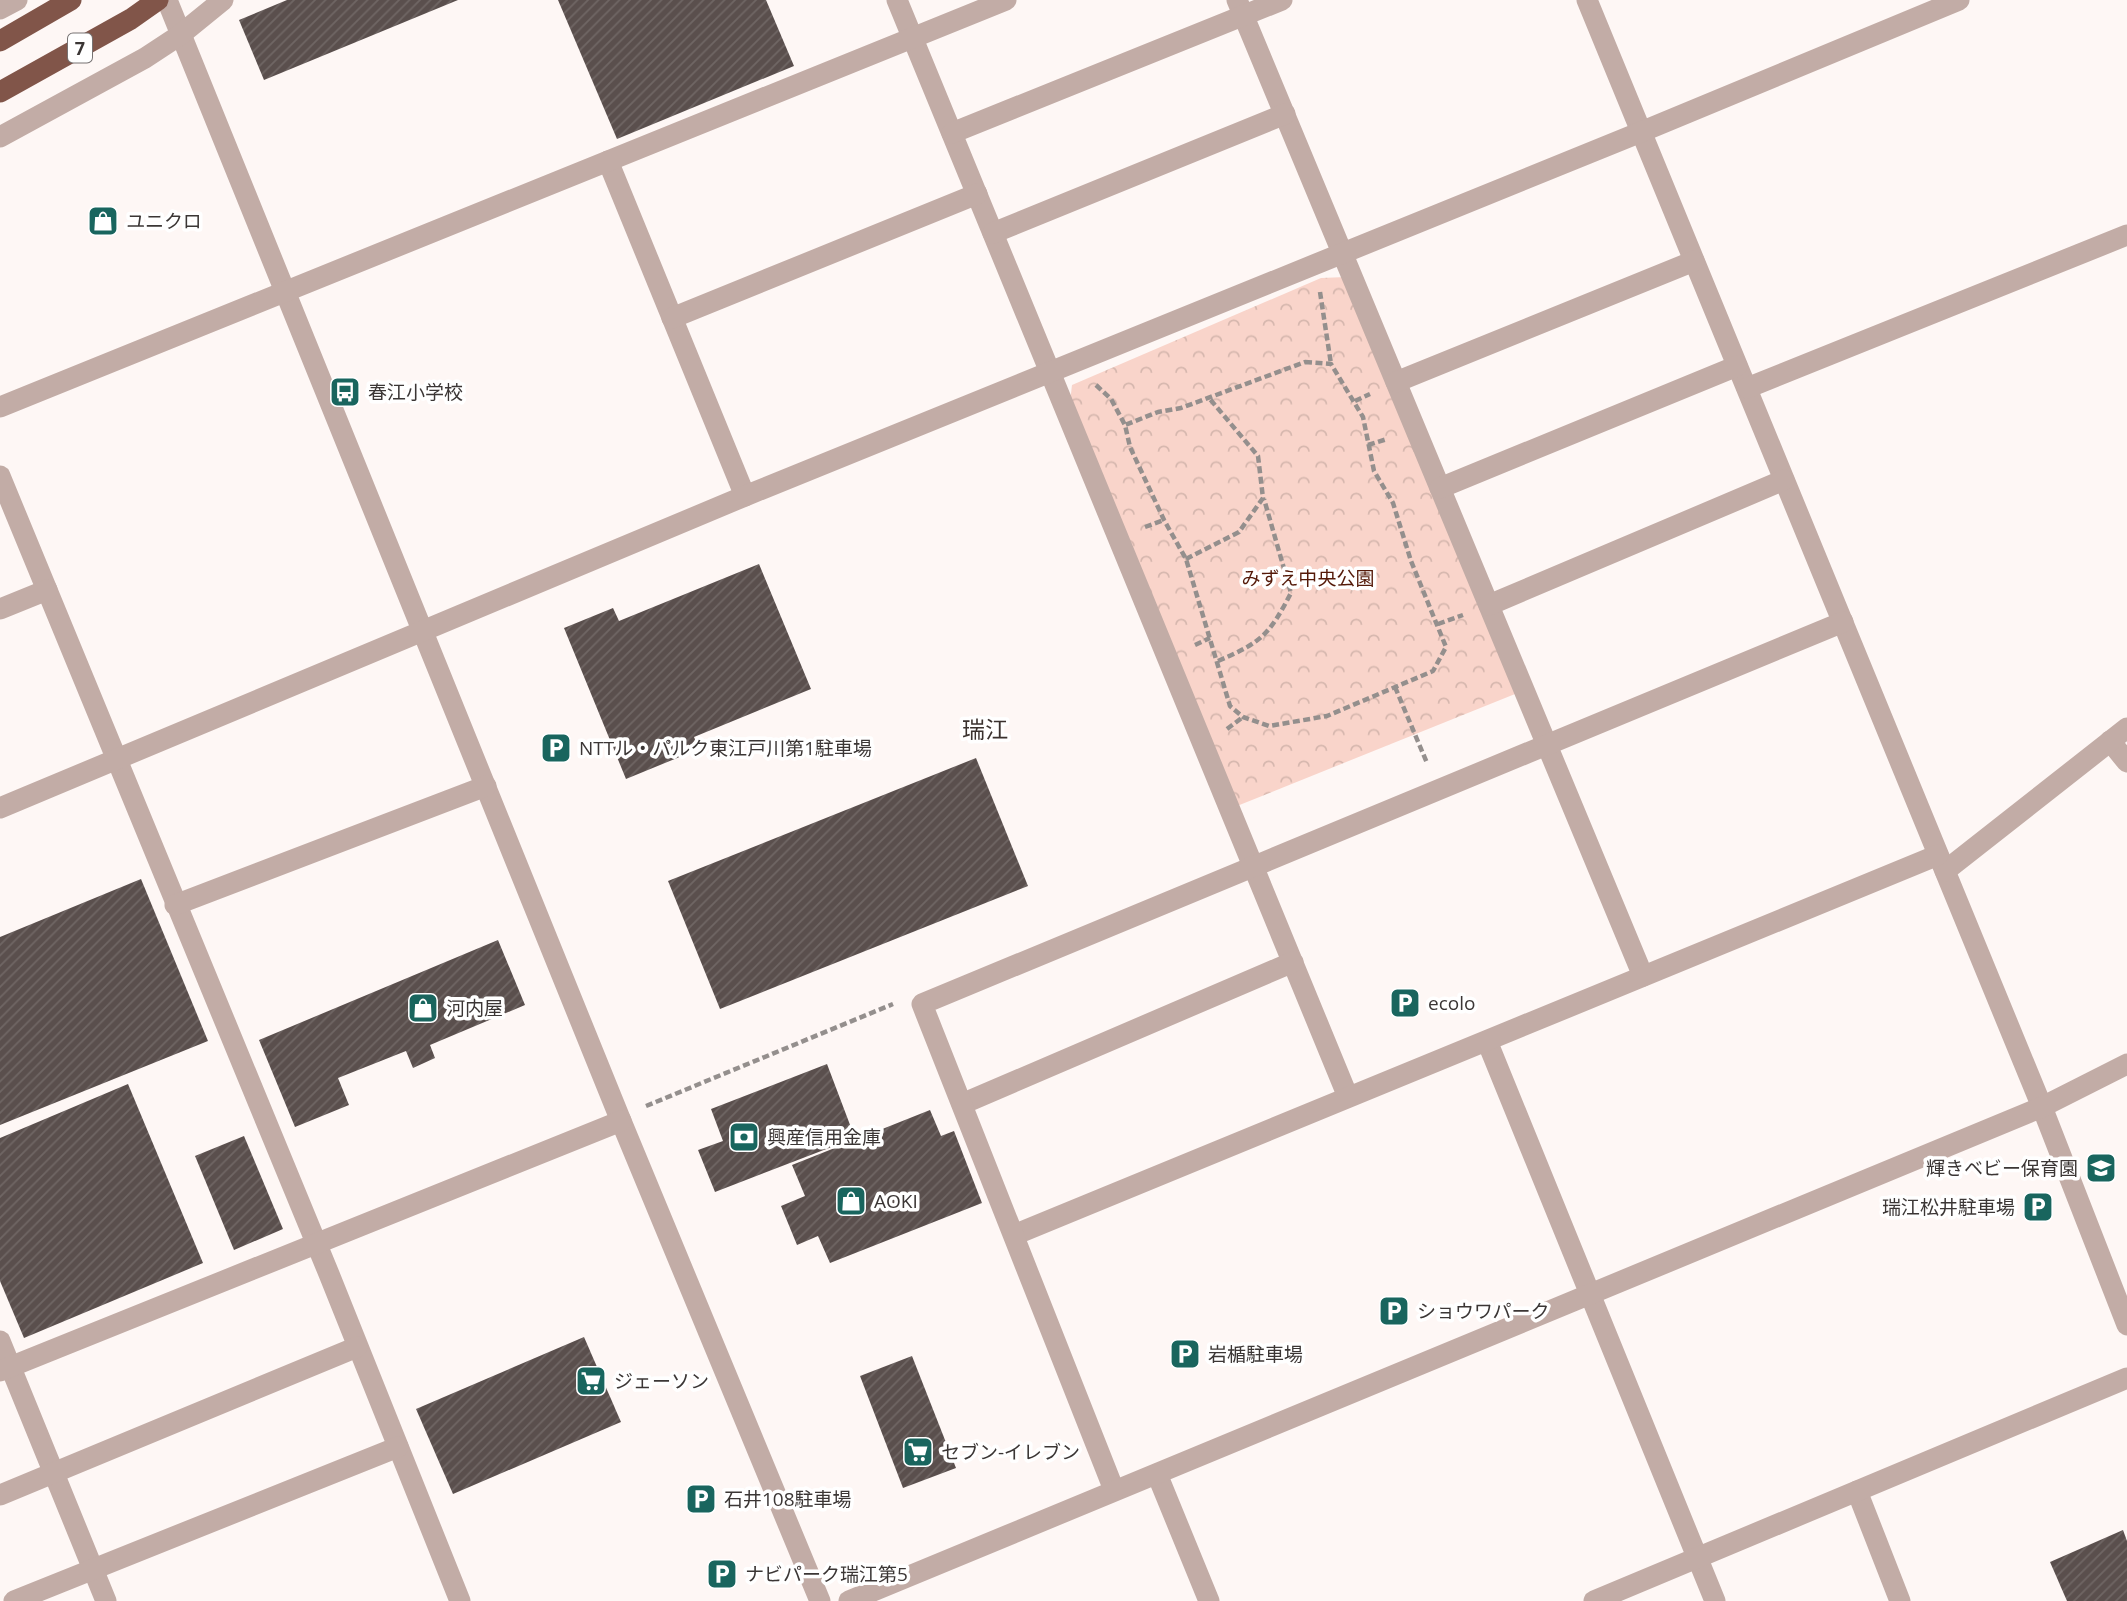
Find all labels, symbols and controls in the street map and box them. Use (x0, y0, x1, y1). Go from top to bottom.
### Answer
road number: 7 (68, 33, 92, 62)
shop icon: ユニクロ (86, 204, 120, 238)
place label: ユニクロ (126, 208, 202, 234)
bus stop icon: 春江小学校 (328, 375, 362, 409)
place label: 春江小学校 (368, 379, 463, 405)
park label: みずえ中央公園 (1241, 565, 1375, 591)
district label: 瑞江 (962, 713, 1008, 745)
parking icon: NTTル・パルク東江戸川第1駐車場 (539, 731, 573, 765)
place label: NTTル・パルク東江戸川第1駐車場 (579, 735, 872, 761)
parking icon: ecolo (1388, 986, 1422, 1020)
place label: ecolo (1428, 990, 1475, 1016)
shop icon: 河内屋 (406, 991, 440, 1025)
place label: 河内屋 (446, 995, 503, 1021)
bank icon: 興産信用金庫 (727, 1120, 761, 1154)
place label: 興産信用金庫 (767, 1124, 881, 1150)
school or university icon: 輝きベビー保育園 (2084, 1151, 2118, 1185)
place label: 輝きベビー保育園 (1926, 1155, 2078, 1181)
shop icon: AOKI (834, 1184, 868, 1218)
place label: AOKI (874, 1188, 918, 1214)
parking icon: 瑞江松井駐車場 (2021, 1190, 2055, 1224)
place label: 瑞江松井駐車場 (1882, 1194, 2015, 1220)
parking icon: ショウワパーク (1377, 1294, 1411, 1328)
place label: ショウワパーク (1417, 1298, 1550, 1324)
parking icon: 岩楯駐車場 (1168, 1337, 1202, 1371)
place label: 岩楯駐車場 (1208, 1341, 1303, 1367)
supermarket icon: ジェーソン (574, 1364, 608, 1398)
place label: ジェーソン (614, 1368, 709, 1394)
supermarket icon: セブン-イレブン (901, 1435, 935, 1469)
place label: セブン-イレブン (941, 1439, 1080, 1465)
parking icon: 石井108駐車場 (684, 1482, 718, 1516)
place label: 石井108駐車場 (724, 1486, 852, 1512)
parking icon: ナビパーク瑞江第5 (705, 1557, 739, 1591)
place label: ナビパーク瑞江第5 (745, 1561, 908, 1587)

